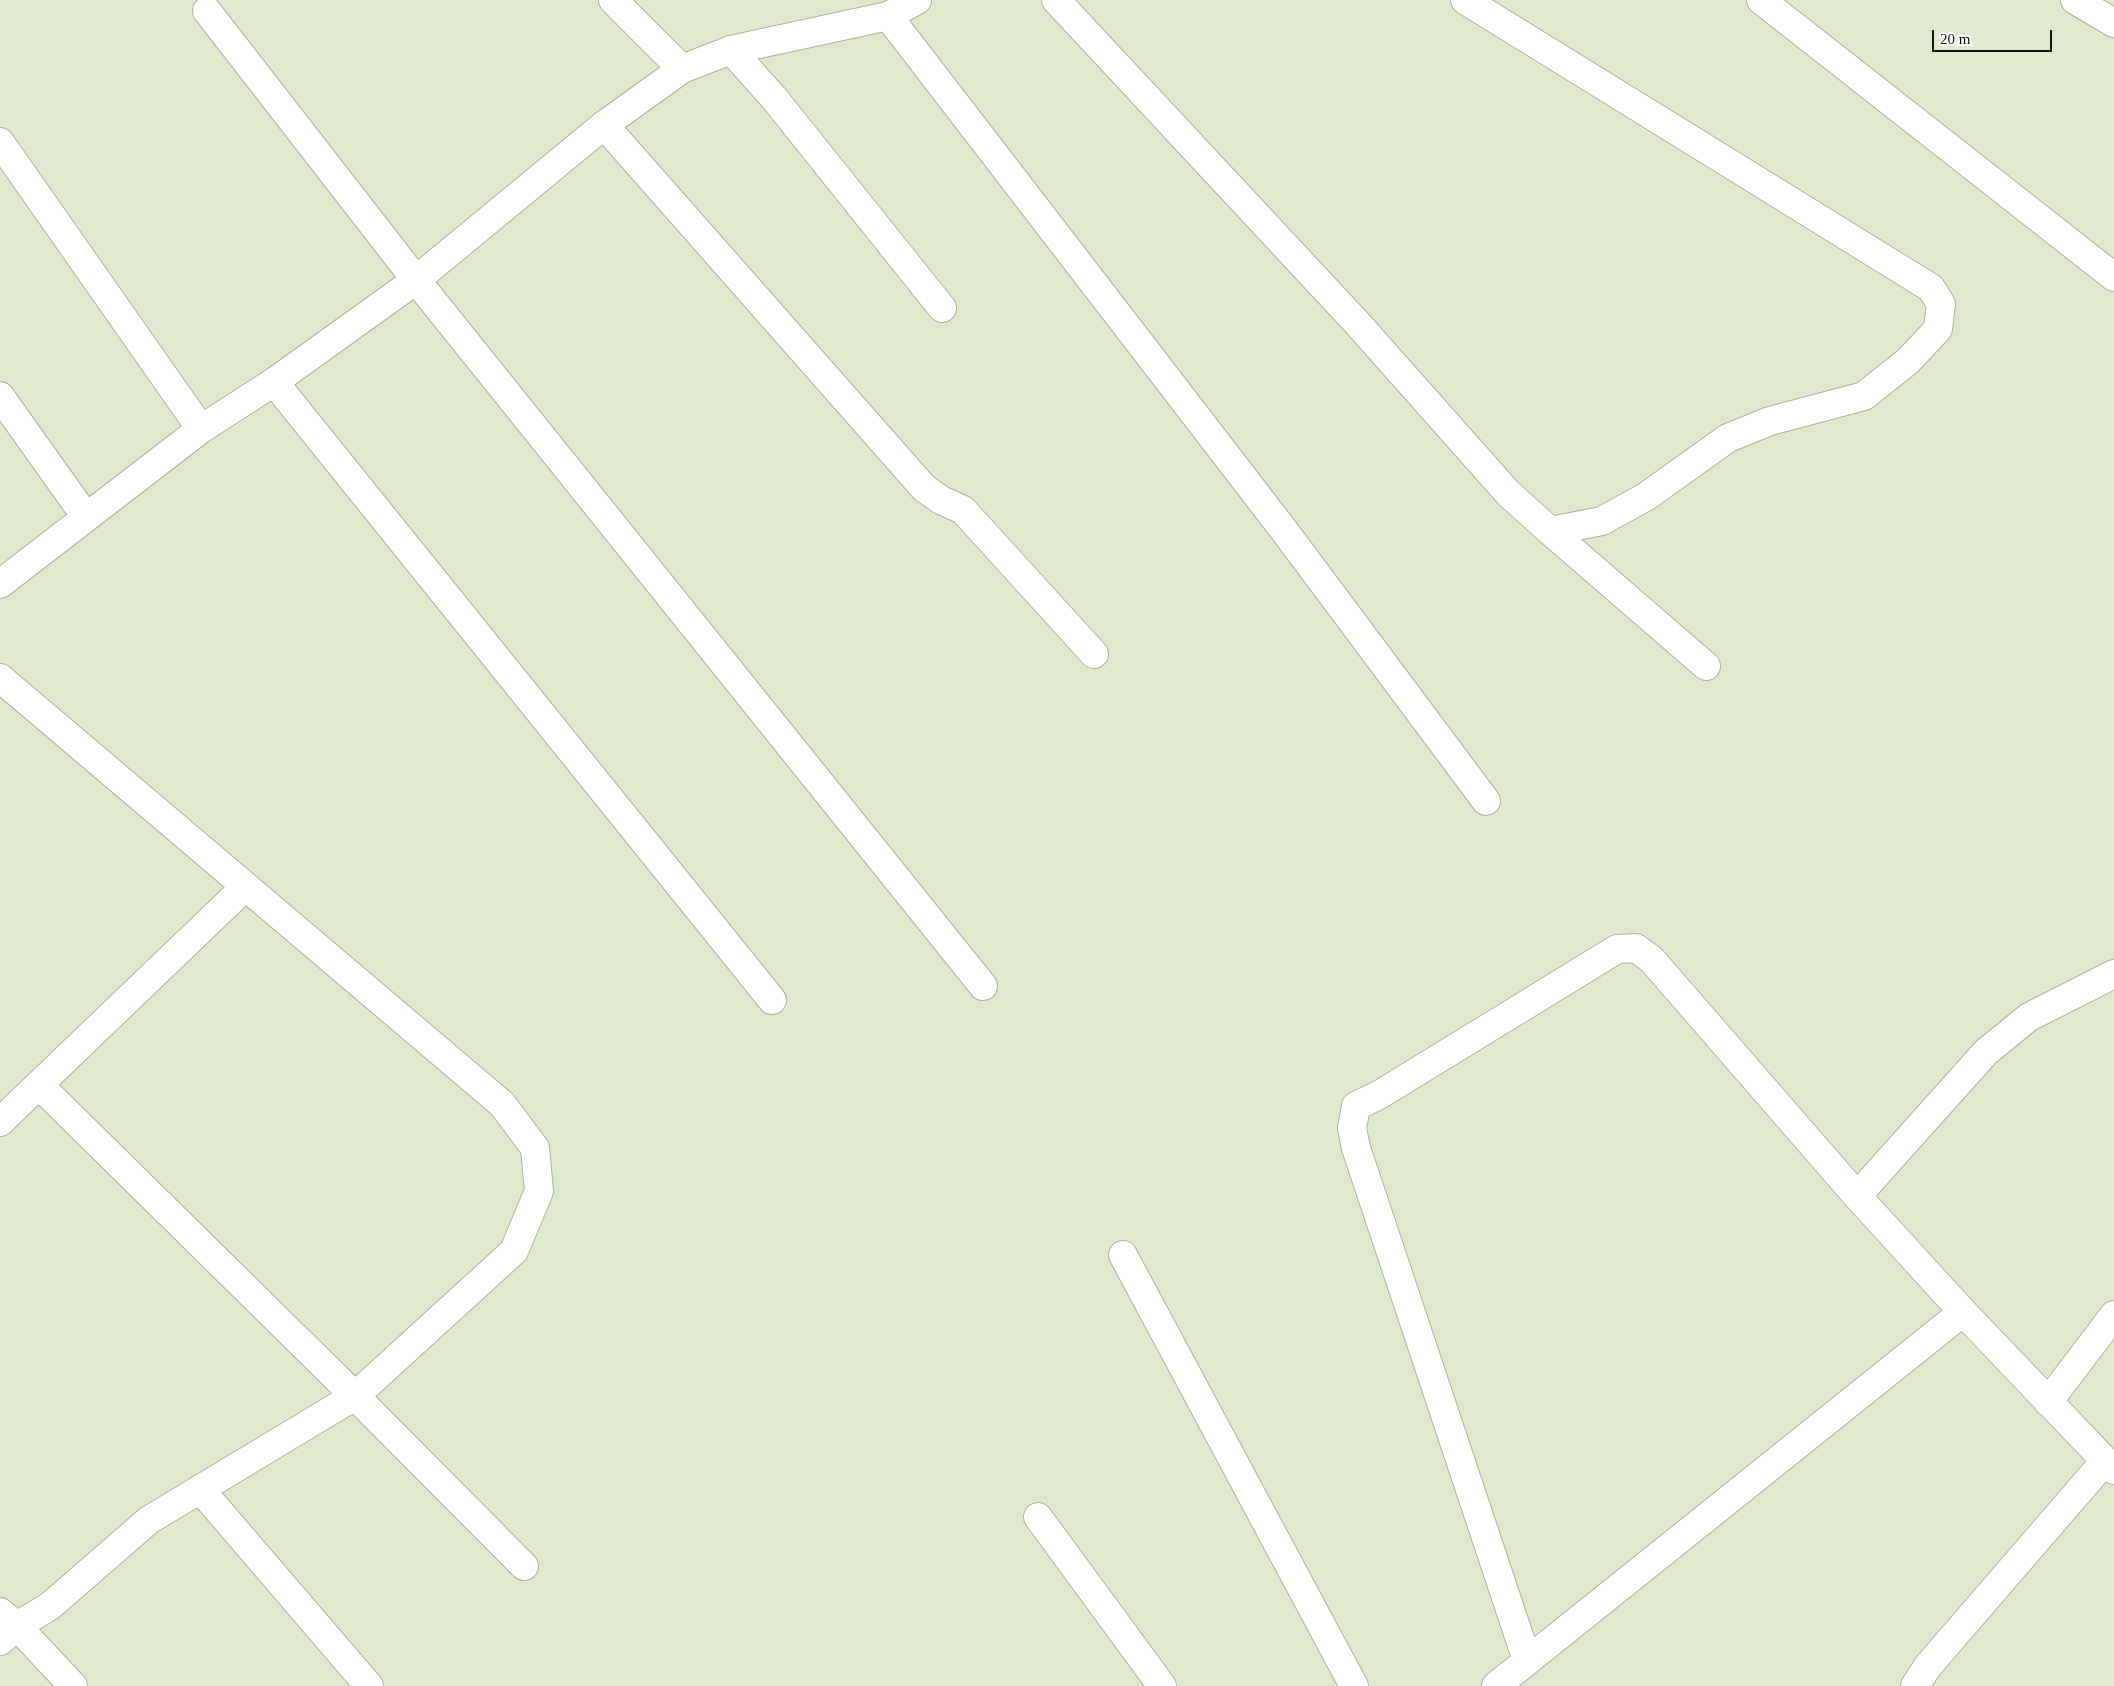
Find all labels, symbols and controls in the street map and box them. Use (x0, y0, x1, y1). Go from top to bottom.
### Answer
scale bar (1934, 20, 2054, 52)
text: 20 m (1940, 31, 1970, 47)

